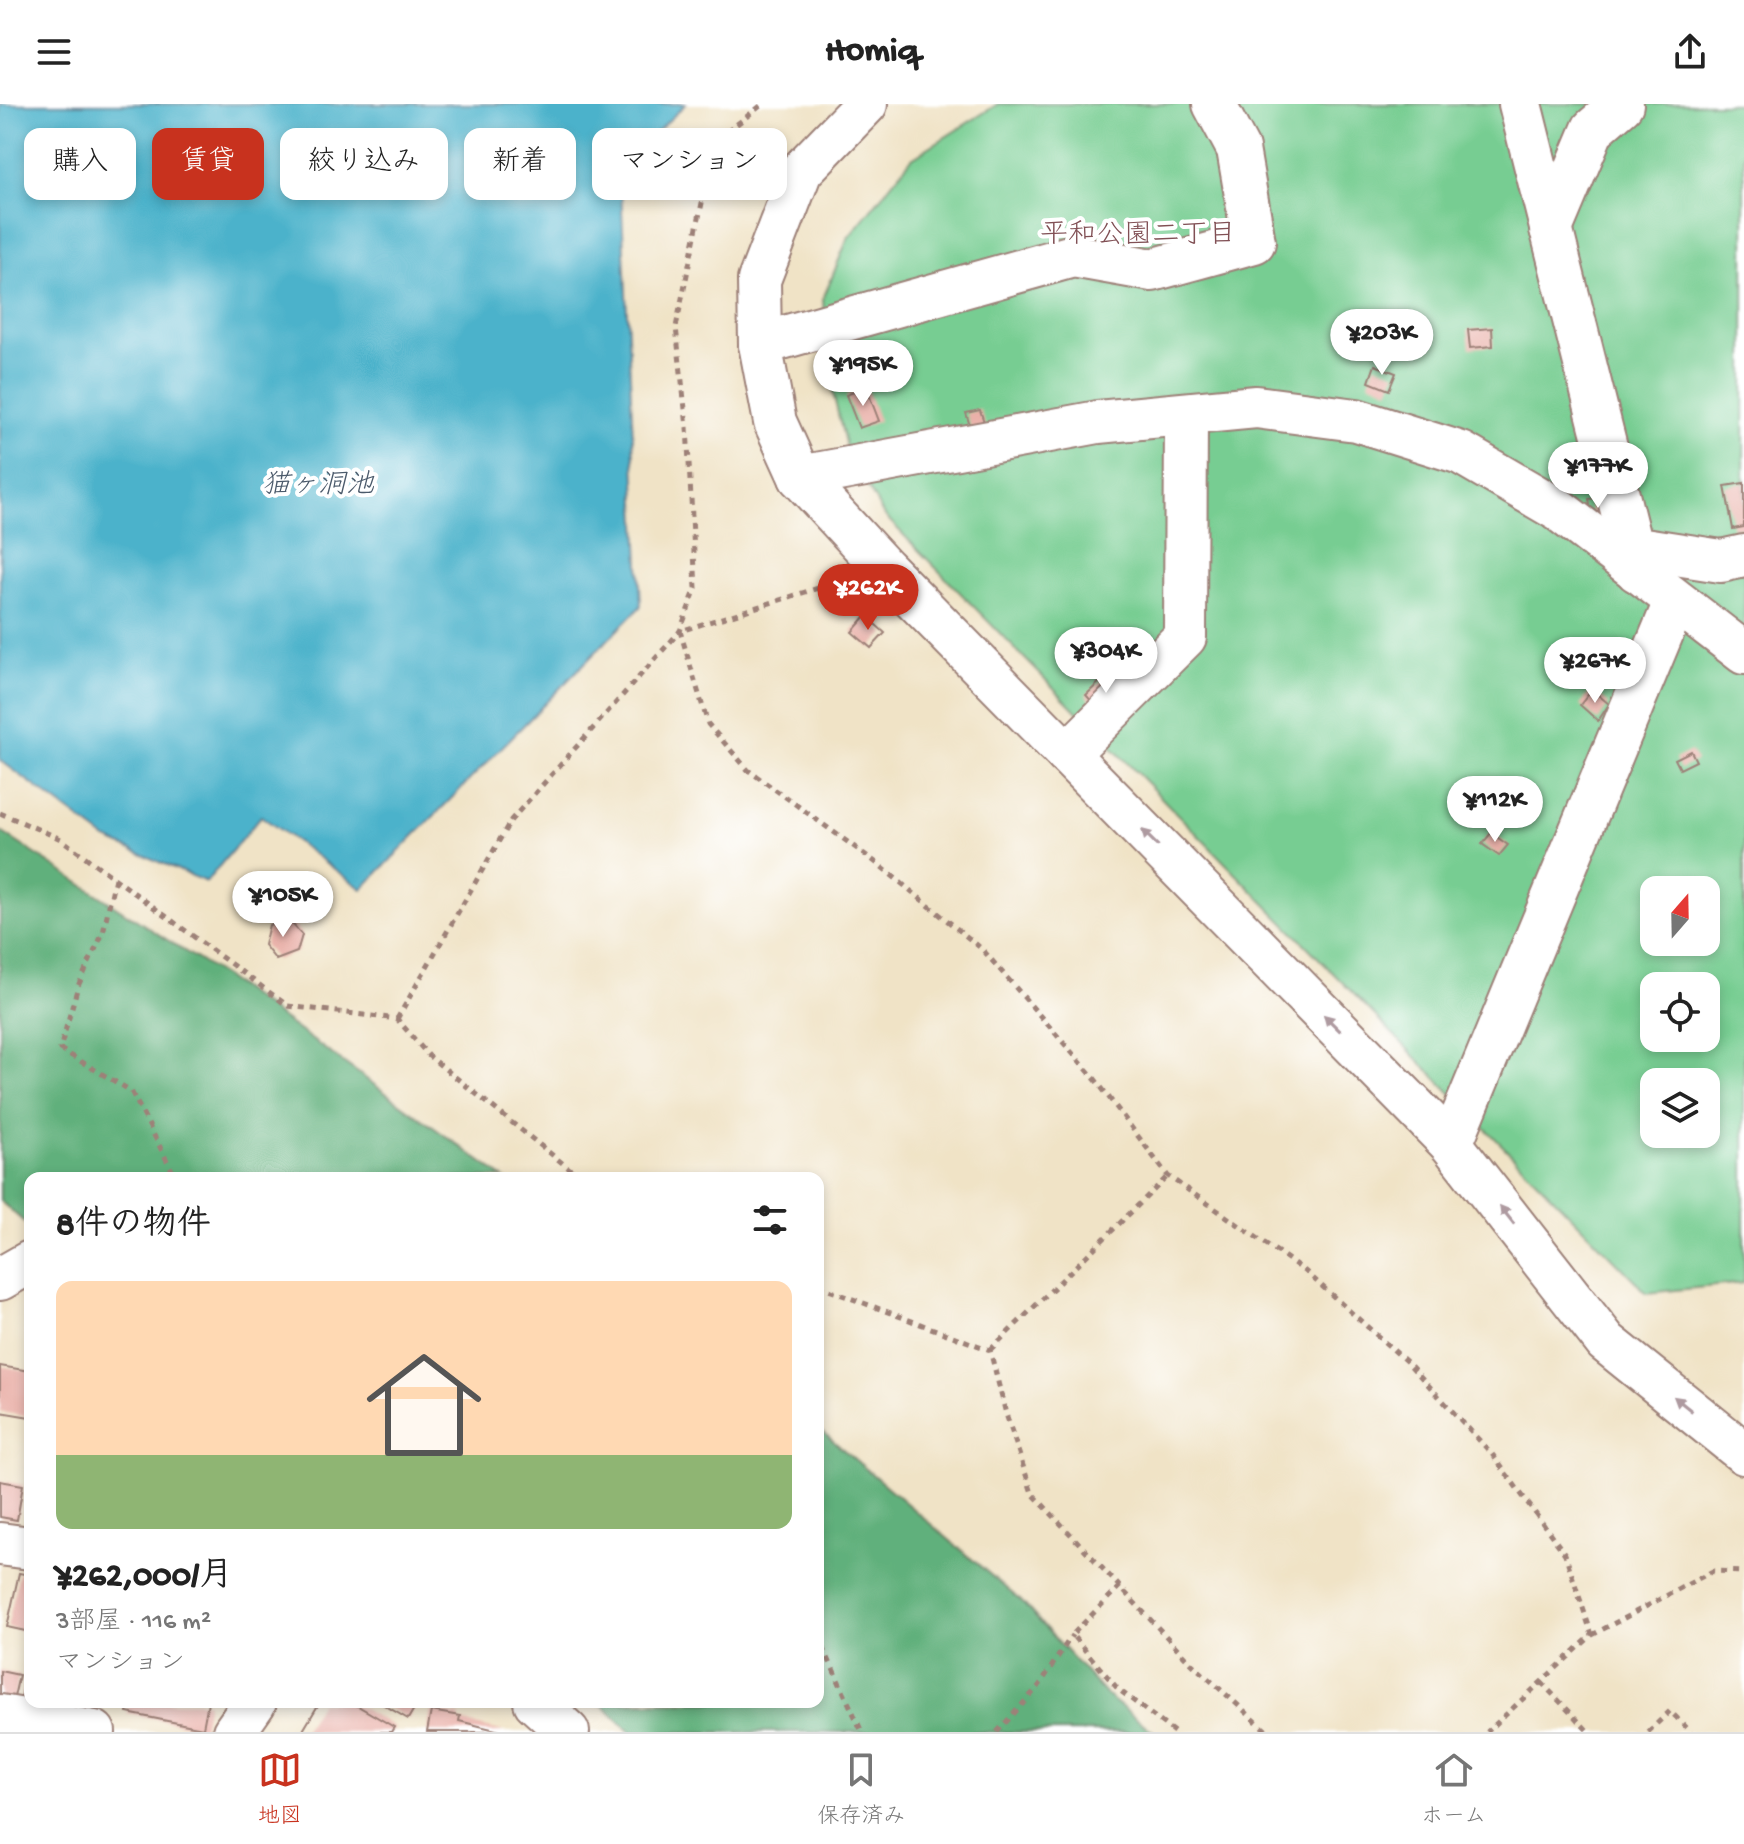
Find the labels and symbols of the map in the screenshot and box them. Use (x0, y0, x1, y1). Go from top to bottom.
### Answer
district label: 平和公園二丁目 (1040, 219, 1236, 253)
pin: ¥203K (1326, 309, 1438, 377)
pin: ¥195K (807, 340, 919, 408)
pin: ¥177K (1542, 442, 1654, 510)
water label: 猫ヶ洞池 (262, 470, 375, 503)
pin: ¥262K (812, 564, 924, 632)
pin: ¥304K (1050, 627, 1162, 695)
pin: ¥267K (1539, 637, 1651, 705)
pin: ¥112K (1439, 776, 1551, 844)
one-way arrow (1141, 829, 1159, 848)
pin: ¥105K (227, 871, 339, 939)
north arrow (1640, 876, 1720, 956)
one-way arrow (1323, 1014, 1342, 1033)
one-way arrow (1499, 1205, 1515, 1225)
one-way arrow (1673, 1396, 1693, 1413)

